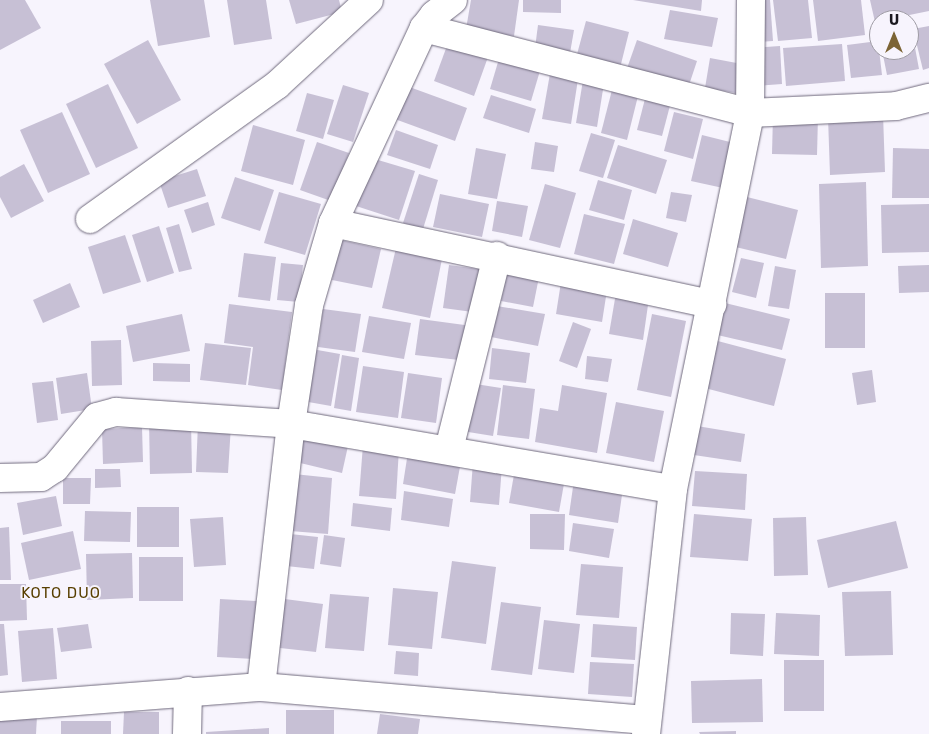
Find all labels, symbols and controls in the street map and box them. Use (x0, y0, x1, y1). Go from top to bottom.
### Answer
north arrow (869, 10, 919, 60)
text: U (889, 12, 899, 29)
district label: KOTO DUO (20, 585, 102, 603)

